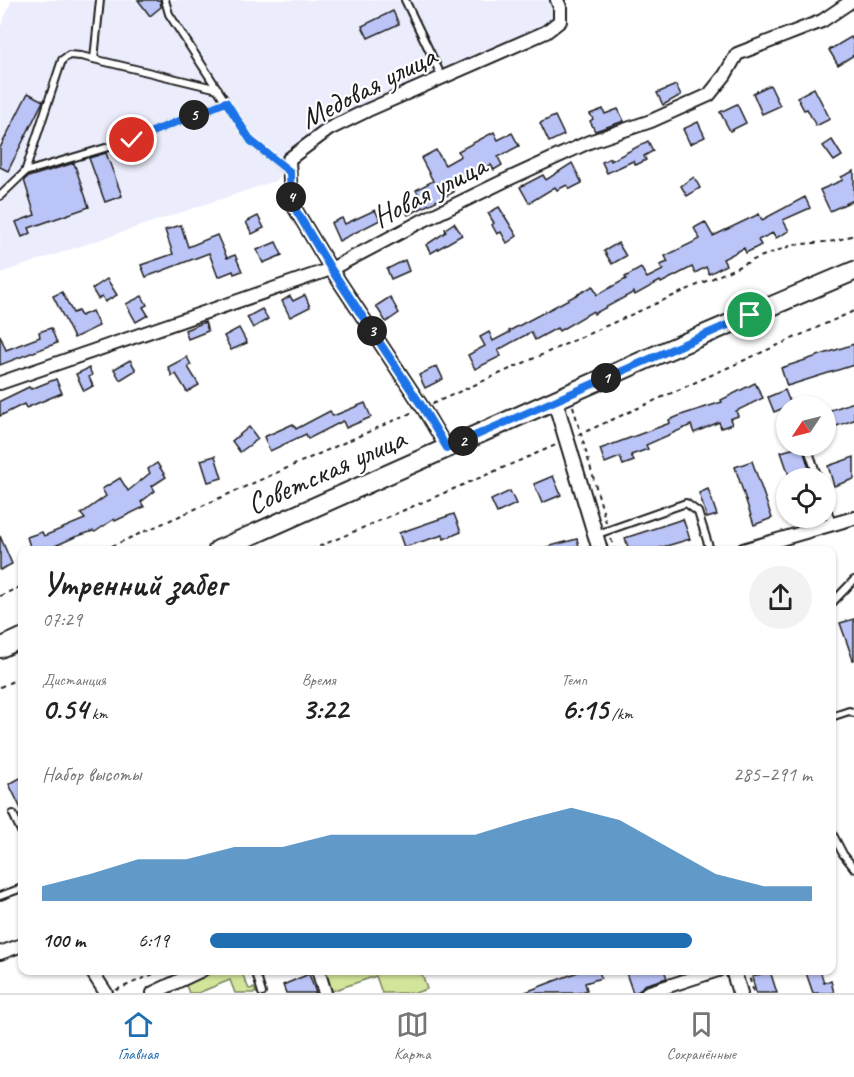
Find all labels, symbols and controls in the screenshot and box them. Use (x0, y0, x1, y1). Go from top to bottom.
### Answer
street label: Медовая улица (294, 36, 444, 137)
pin: 5 (179, 100, 209, 130)
text: 5 (191, 105, 197, 125)
pin (106, 114, 157, 165)
icon: check (115, 123, 148, 156)
street label: Новая улица (366, 145, 495, 236)
pin: 4 (276, 182, 306, 212)
text: 4 (287, 187, 295, 207)
pin (724, 289, 775, 340)
icon: arrive (733, 298, 766, 331)
pin: 3 (357, 316, 387, 346)
text: 3 (368, 321, 376, 341)
pin: 1 (591, 363, 621, 393)
text: 1 (602, 368, 610, 388)
north arrow (776, 396, 836, 456)
map controls (776, 396, 836, 528)
street label: Советская улица (241, 418, 413, 523)
pin: 2 (448, 426, 478, 456)
text: 2 (459, 431, 467, 451)
button: locate (776, 468, 836, 528)
text: Утренний забег (42, 563, 226, 605)
button: share (749, 566, 812, 629)
text: 07:29 (42, 607, 82, 632)
text: Дистанция (42, 670, 106, 690)
text: Время (302, 670, 335, 690)
text: Темп (561, 670, 587, 690)
text: 0.54 (42, 690, 88, 728)
text: 3:22 (302, 690, 348, 728)
text: 6:15 (561, 690, 608, 728)
text: km (88, 704, 107, 724)
text: /km (608, 704, 633, 724)
text: Набор высоты (42, 762, 141, 787)
text: 285–291 m (733, 762, 812, 787)
text: 100 m (42, 928, 85, 953)
text: 6:19 (138, 928, 169, 953)
tab: Главная (118, 1008, 158, 1064)
tab: Карта (394, 1008, 431, 1064)
tab: Сохранённые (667, 1008, 736, 1064)

